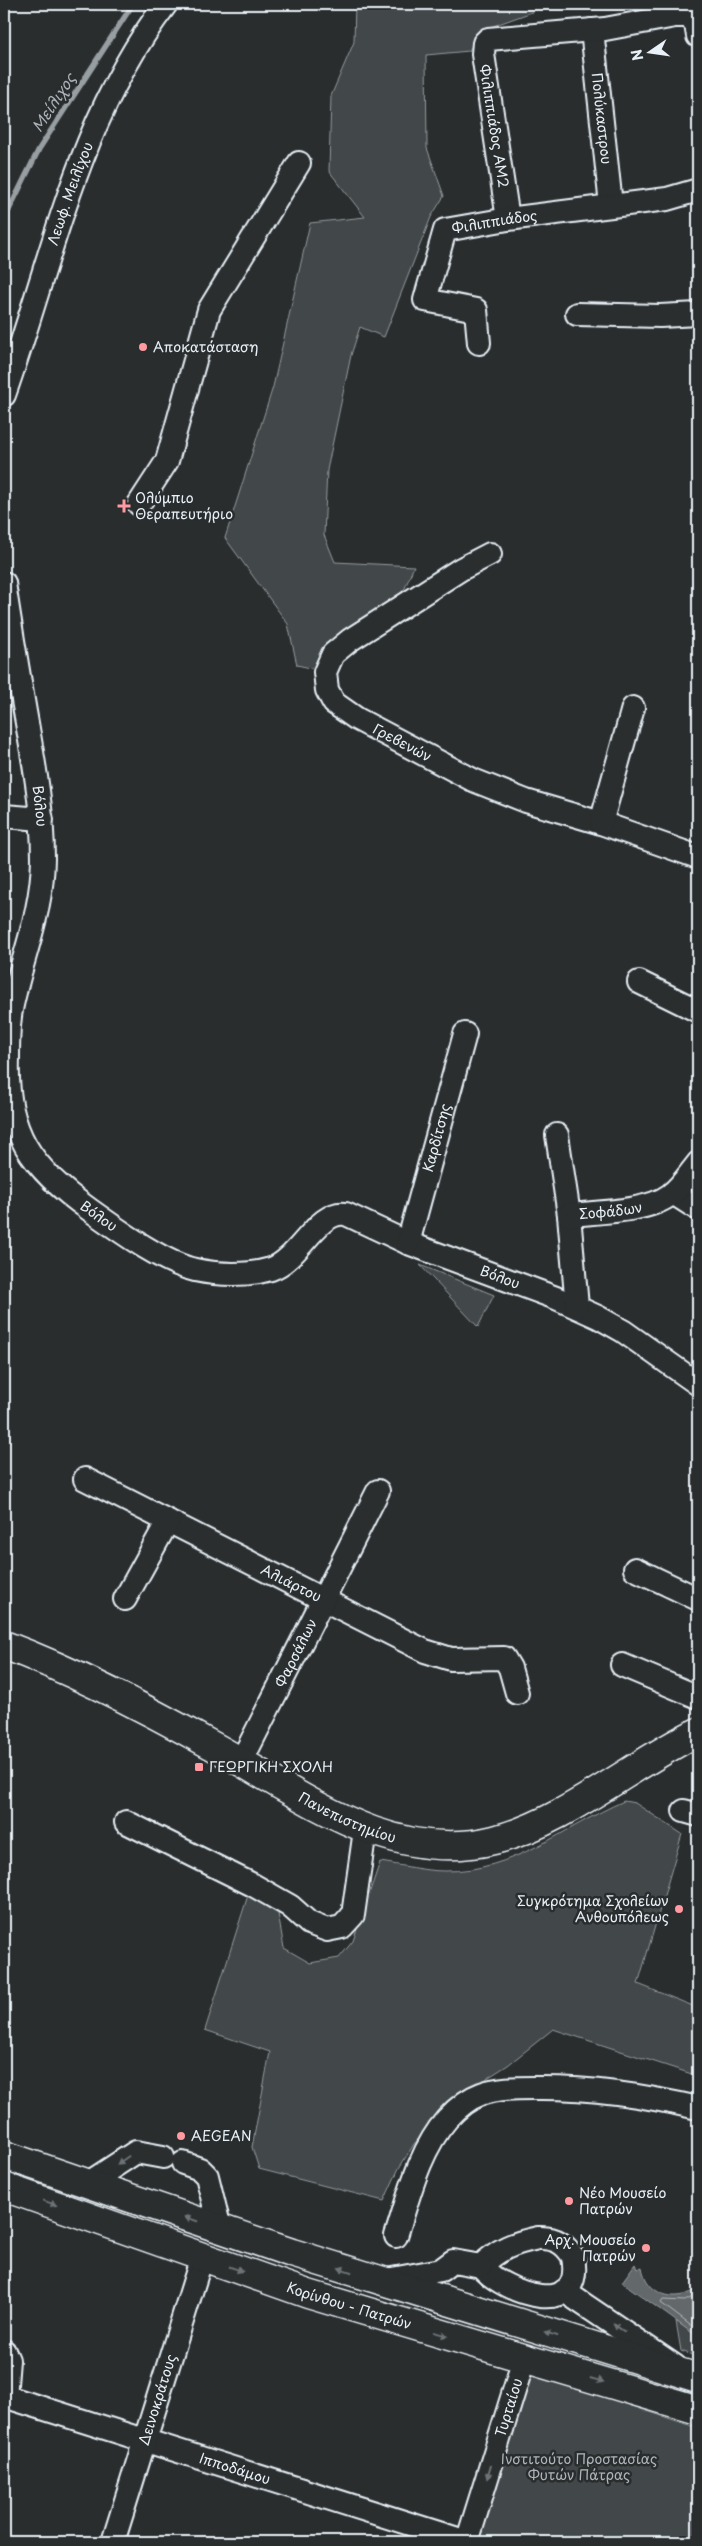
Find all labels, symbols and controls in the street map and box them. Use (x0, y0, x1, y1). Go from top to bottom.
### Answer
north arrow (624, 28, 674, 78)
text: N (625, 47, 648, 63)
street label: Φιλιππιάδος ΑΜ2 (474, 63, 515, 189)
water label: Μείλιχος (25, 67, 81, 136)
street label: Πολύκαστρου (587, 72, 618, 165)
street label: Λεωφ. Μειλίχου (42, 139, 98, 248)
street label: Φιλιππιάδος (450, 204, 538, 239)
place label: Αποκατάσταση (153, 336, 258, 357)
marker: Αποκατάσταση (137, 341, 149, 353)
place label: Ολύμπιο Θεραπευτήριο (135, 487, 233, 524)
marker: Ολύμπιο Θεραπευτήριο (117, 499, 131, 513)
street label: Γρεβενών (369, 718, 436, 767)
street label: Βόλου (27, 784, 53, 827)
street label: Καρδίτσης (417, 1101, 456, 1174)
street label: Βόλου (76, 1195, 122, 1236)
street label: Σοφάδων (578, 1196, 644, 1224)
street label: Βόλου (477, 1260, 523, 1294)
street label: Αλιάρτου (257, 1559, 325, 1607)
street label: Φαρσάλων (269, 1615, 322, 1691)
place label: ΓΕΩΡΓΙΚΗ ΣΧΟΛΗ (209, 1756, 333, 1777)
marker: ΓΕΩΡΓΙΚΗ ΣΧΟΛΗ (193, 1761, 205, 1773)
street label: Πανεπιστημίου (295, 1787, 399, 1848)
place label: Συγκρότημα Σχολείων Ανθουπόλεως (517, 1890, 669, 1927)
marker: Συγκρότημα Σχολείων Ανθουπόλεως (673, 1903, 685, 1915)
place label: AEGEAN (191, 2125, 252, 2146)
marker: AEGEAN (175, 2130, 187, 2142)
one-way arrow (116, 2155, 130, 2165)
place label: Νέο Μουσείο Πατρών (579, 2182, 666, 2219)
marker: Νέο Μουσείο Πατρών (563, 2195, 575, 2207)
one-way arrow (42, 2200, 57, 2207)
one-way arrow (183, 2215, 198, 2223)
place label: Αρχ. Μουσείο Πατρών (544, 2229, 636, 2266)
marker: Αρχ. Μουσείο Πατρών (640, 2242, 652, 2254)
one-way arrow (229, 2265, 244, 2273)
one-way arrow (338, 2266, 353, 2274)
street label: Κορίνθου - Πατρών (284, 2276, 414, 2334)
one-way arrow (612, 2323, 626, 2332)
one-way arrow (543, 2329, 558, 2337)
one-way arrow (433, 2331, 448, 2339)
street label: Δεινοκράτους (133, 2351, 181, 2448)
street label: Τυρταίου (489, 2375, 527, 2439)
one-way arrow (589, 2377, 604, 2385)
street label: Ιπποδάμου (197, 2447, 273, 2489)
park label: Ινστιτούτο Προστασίας Φυτών Πάτρας (501, 2448, 657, 2485)
one-way arrow (485, 2465, 492, 2480)

